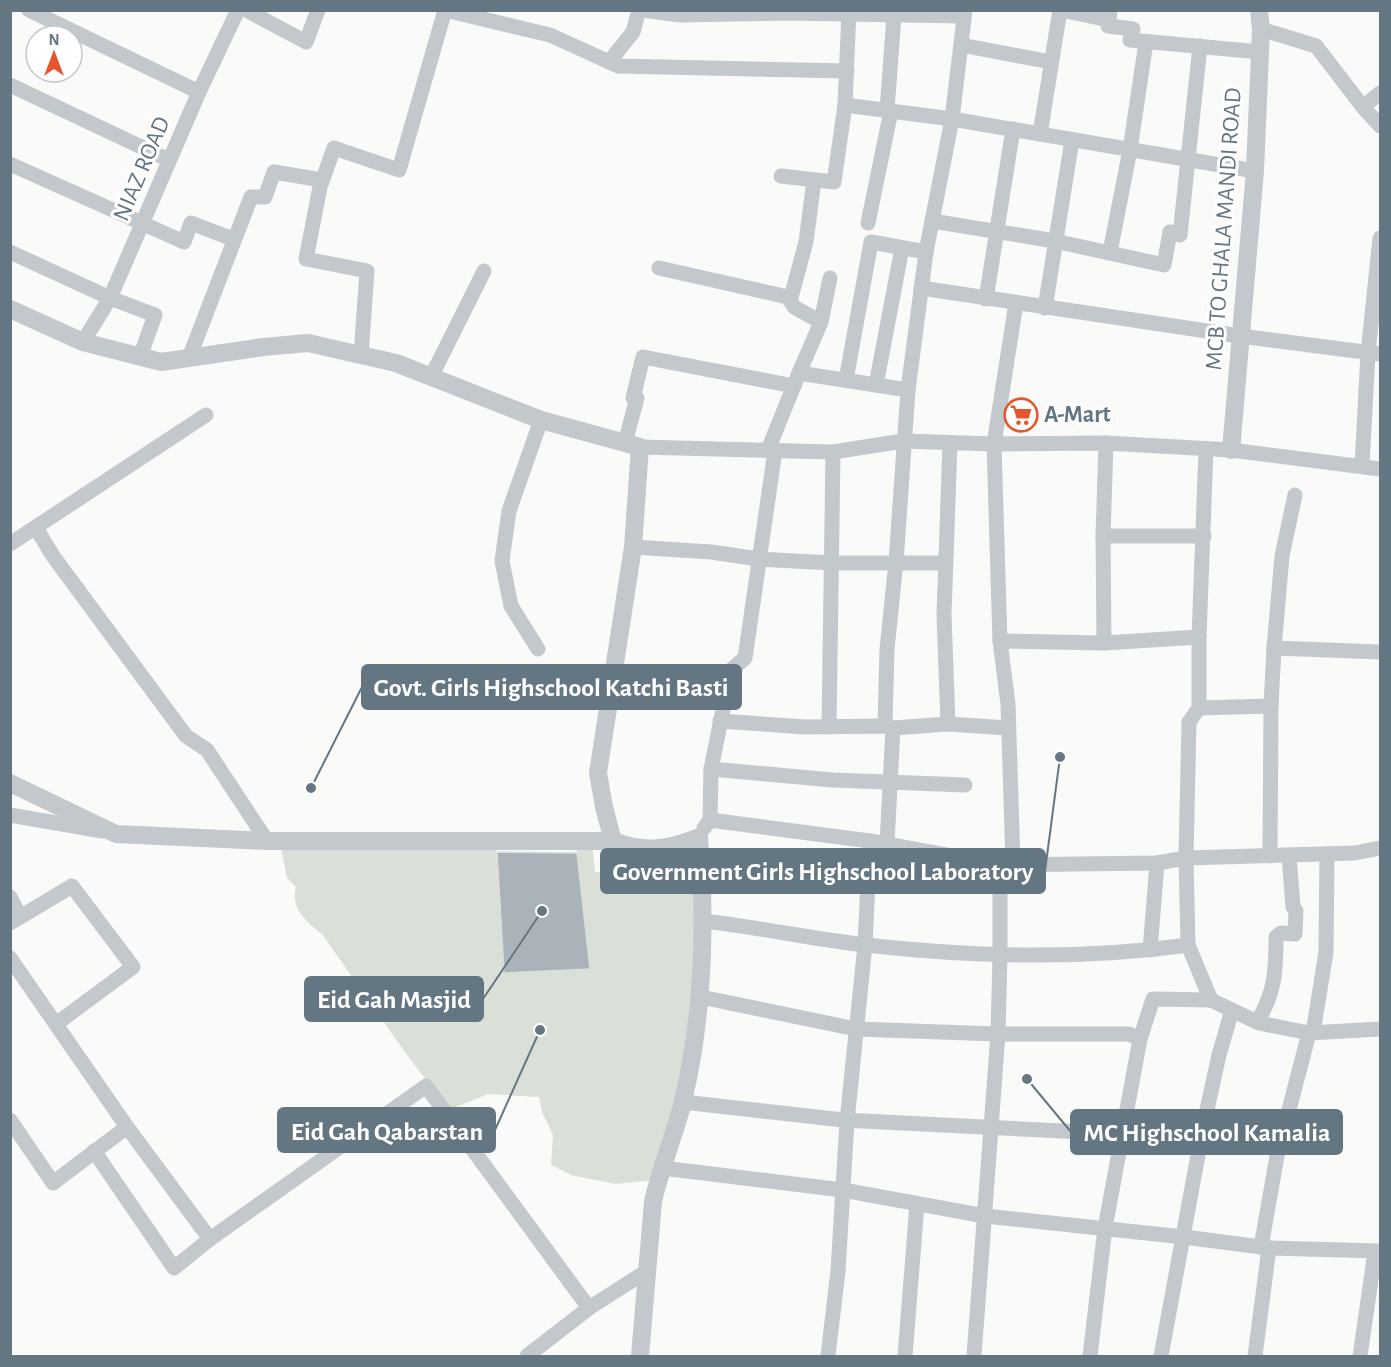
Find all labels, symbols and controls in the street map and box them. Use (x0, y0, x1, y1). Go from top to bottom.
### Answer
north arrow (24, 24, 84, 84)
text: N (48, 32, 60, 48)
street label: MCB TO GHALA MANDI ROAD (1202, 87, 1246, 371)
street label: NIAZ ROAD (109, 113, 175, 225)
supermarket icon: A-Mart (1003, 397, 1039, 433)
place label: A-Mart (1044, 403, 1111, 427)
callout: Govt. Girls Highschool Katchi Basti (362, 665, 741, 709)
text: Govt. Girls Highschool Katchi Basti (374, 675, 728, 701)
callout: Government Girls Highschool Laboratory (601, 849, 1045, 893)
text: Government Girls Highschool Laboratory (613, 859, 1034, 885)
callout: Eid Gah Masjid (305, 977, 483, 1021)
text: Eid Gah Masjid (317, 987, 471, 1013)
callout: Eid Gah Qabarstan (278, 1108, 495, 1152)
callout: MC Highschool Kamalia (1071, 1110, 1342, 1154)
text: Eid Gah Qabarstan (291, 1119, 483, 1145)
text: MC Highschool Kamalia (1084, 1120, 1330, 1146)

